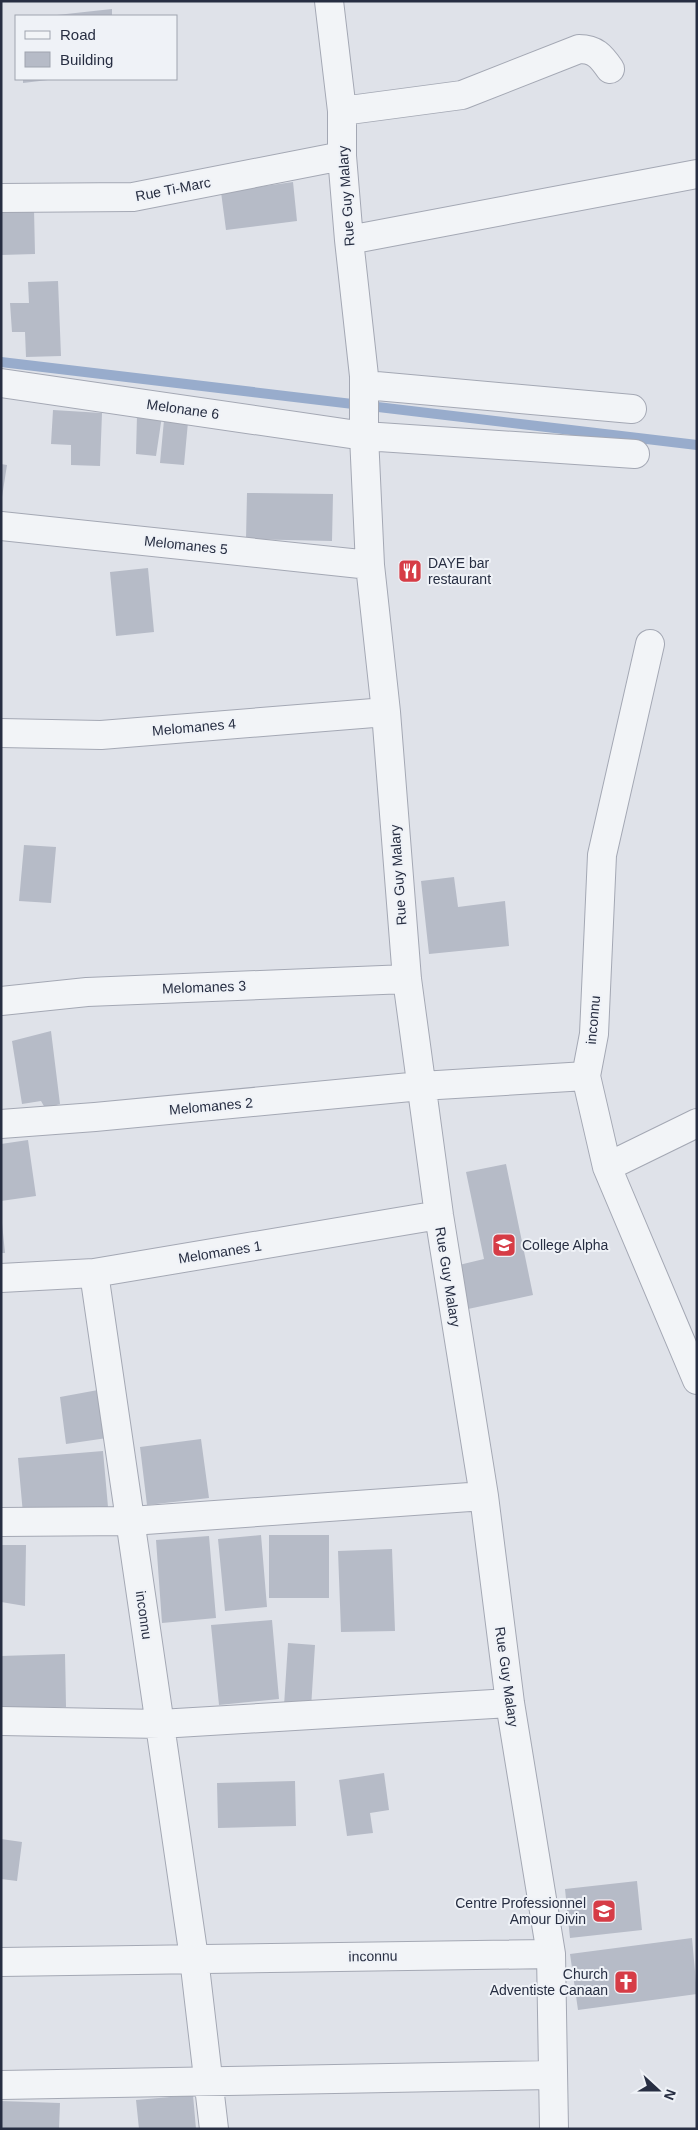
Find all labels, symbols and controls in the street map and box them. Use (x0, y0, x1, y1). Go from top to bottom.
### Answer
legend (15, 15, 178, 80)
text: Road (60, 26, 96, 43)
text: Building (60, 51, 113, 68)
street label: Rue Guy Malary (334, 145, 358, 247)
street label: Rue Ti-Marc (134, 174, 212, 204)
street label: Melonane 6 (146, 396, 221, 422)
street label: Melomanes 5 (143, 533, 229, 557)
place label: DAYE bar restaurant (428, 555, 491, 587)
restaurant icon: DAYE bar restaurant (397, 558, 423, 584)
street label: Melomanes 4 (151, 715, 237, 739)
street label: Rue Guy Malary (386, 824, 410, 926)
street label: Melomanes 3 (162, 978, 246, 996)
street label: inconnu (583, 995, 603, 1045)
street label: Melomanes 2 (168, 1094, 254, 1118)
street label: Rue Guy Malary (432, 1226, 464, 1328)
school or university icon: College Alpha (491, 1232, 517, 1258)
street label: Melomanes 1 (177, 1237, 263, 1266)
place label: College Alpha (522, 1237, 609, 1253)
street label: inconnu (133, 1590, 155, 1640)
street label: Rue Guy Malary (492, 1626, 522, 1728)
place label: Centre Professionnel Amour Divin (455, 1895, 586, 1927)
school or university icon: Centre Professionnel Amour Divin (591, 1898, 617, 1924)
street label: inconnu (348, 1948, 398, 1964)
place label: Church Adventiste Canaan (490, 1966, 608, 1998)
church icon: Church Adventiste Canaan (613, 1969, 639, 1995)
north arrow (633, 2065, 683, 2115)
text: N (661, 2087, 679, 2102)

